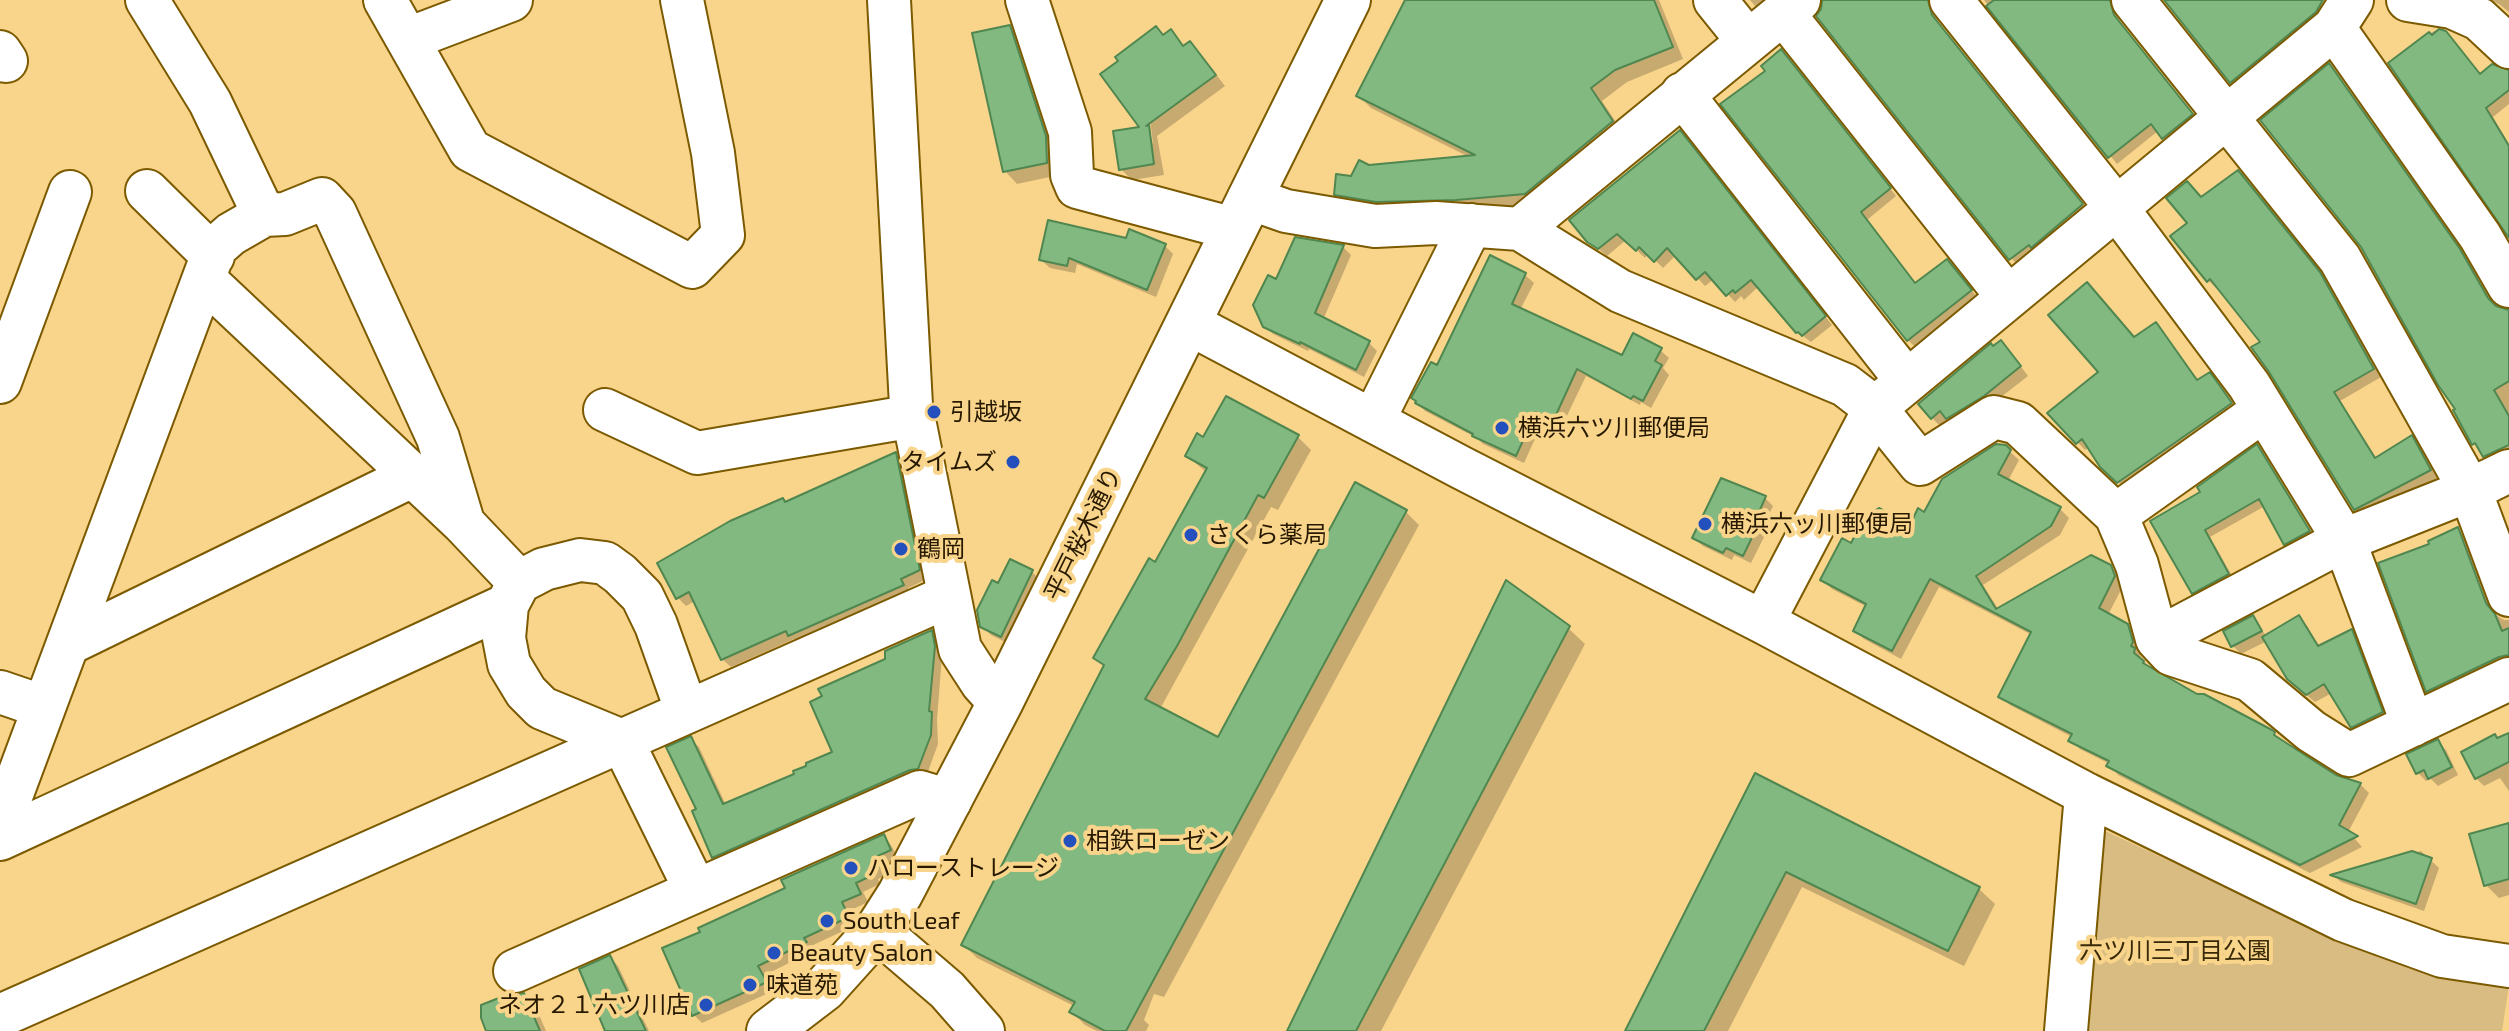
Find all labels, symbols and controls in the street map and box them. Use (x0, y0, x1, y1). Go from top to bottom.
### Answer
place label: 引越坂 (950, 398, 1022, 426)
marker: 引越坂 (925, 403, 943, 421)
place label: 横浜六ツ川郵便局 (1518, 414, 1710, 442)
marker: 横浜六ツ川郵便局 (1493, 419, 1511, 437)
place label: タイムズ (901, 448, 997, 476)
marker: タイムズ (1004, 453, 1022, 471)
street label: 平戸桜木通り (1038, 463, 1128, 605)
place label: 横浜六ッ川郵便局 (1721, 510, 1913, 538)
marker: 横浜六ッ川郵便局 (1696, 515, 1714, 533)
place label: さくら薬局 (1207, 521, 1327, 549)
marker: さくら薬局 (1182, 526, 1200, 544)
place label: 鶴岡 (917, 535, 965, 563)
marker: 鶴岡 (892, 540, 910, 558)
place label: 相鉄ローゼン (1086, 827, 1230, 855)
marker: 相鉄ローゼン (1061, 832, 1079, 850)
place label: ハローストレージ (867, 854, 1059, 882)
marker: ハローストレージ (842, 859, 860, 877)
place label: South Leaf (843, 907, 960, 935)
marker: South Leaf (818, 912, 836, 930)
park label: 六ツ川三丁目公園 (2079, 937, 2271, 965)
place label: Beauty Salon (790, 939, 933, 967)
marker: Beauty Salon (765, 944, 783, 962)
place label: 味道苑 (766, 971, 838, 999)
marker: 味道苑 (741, 976, 759, 994)
place label: ネオ２１六ツ川店 (498, 991, 690, 1019)
marker: ネオ２１六ツ川店 (697, 996, 715, 1014)

